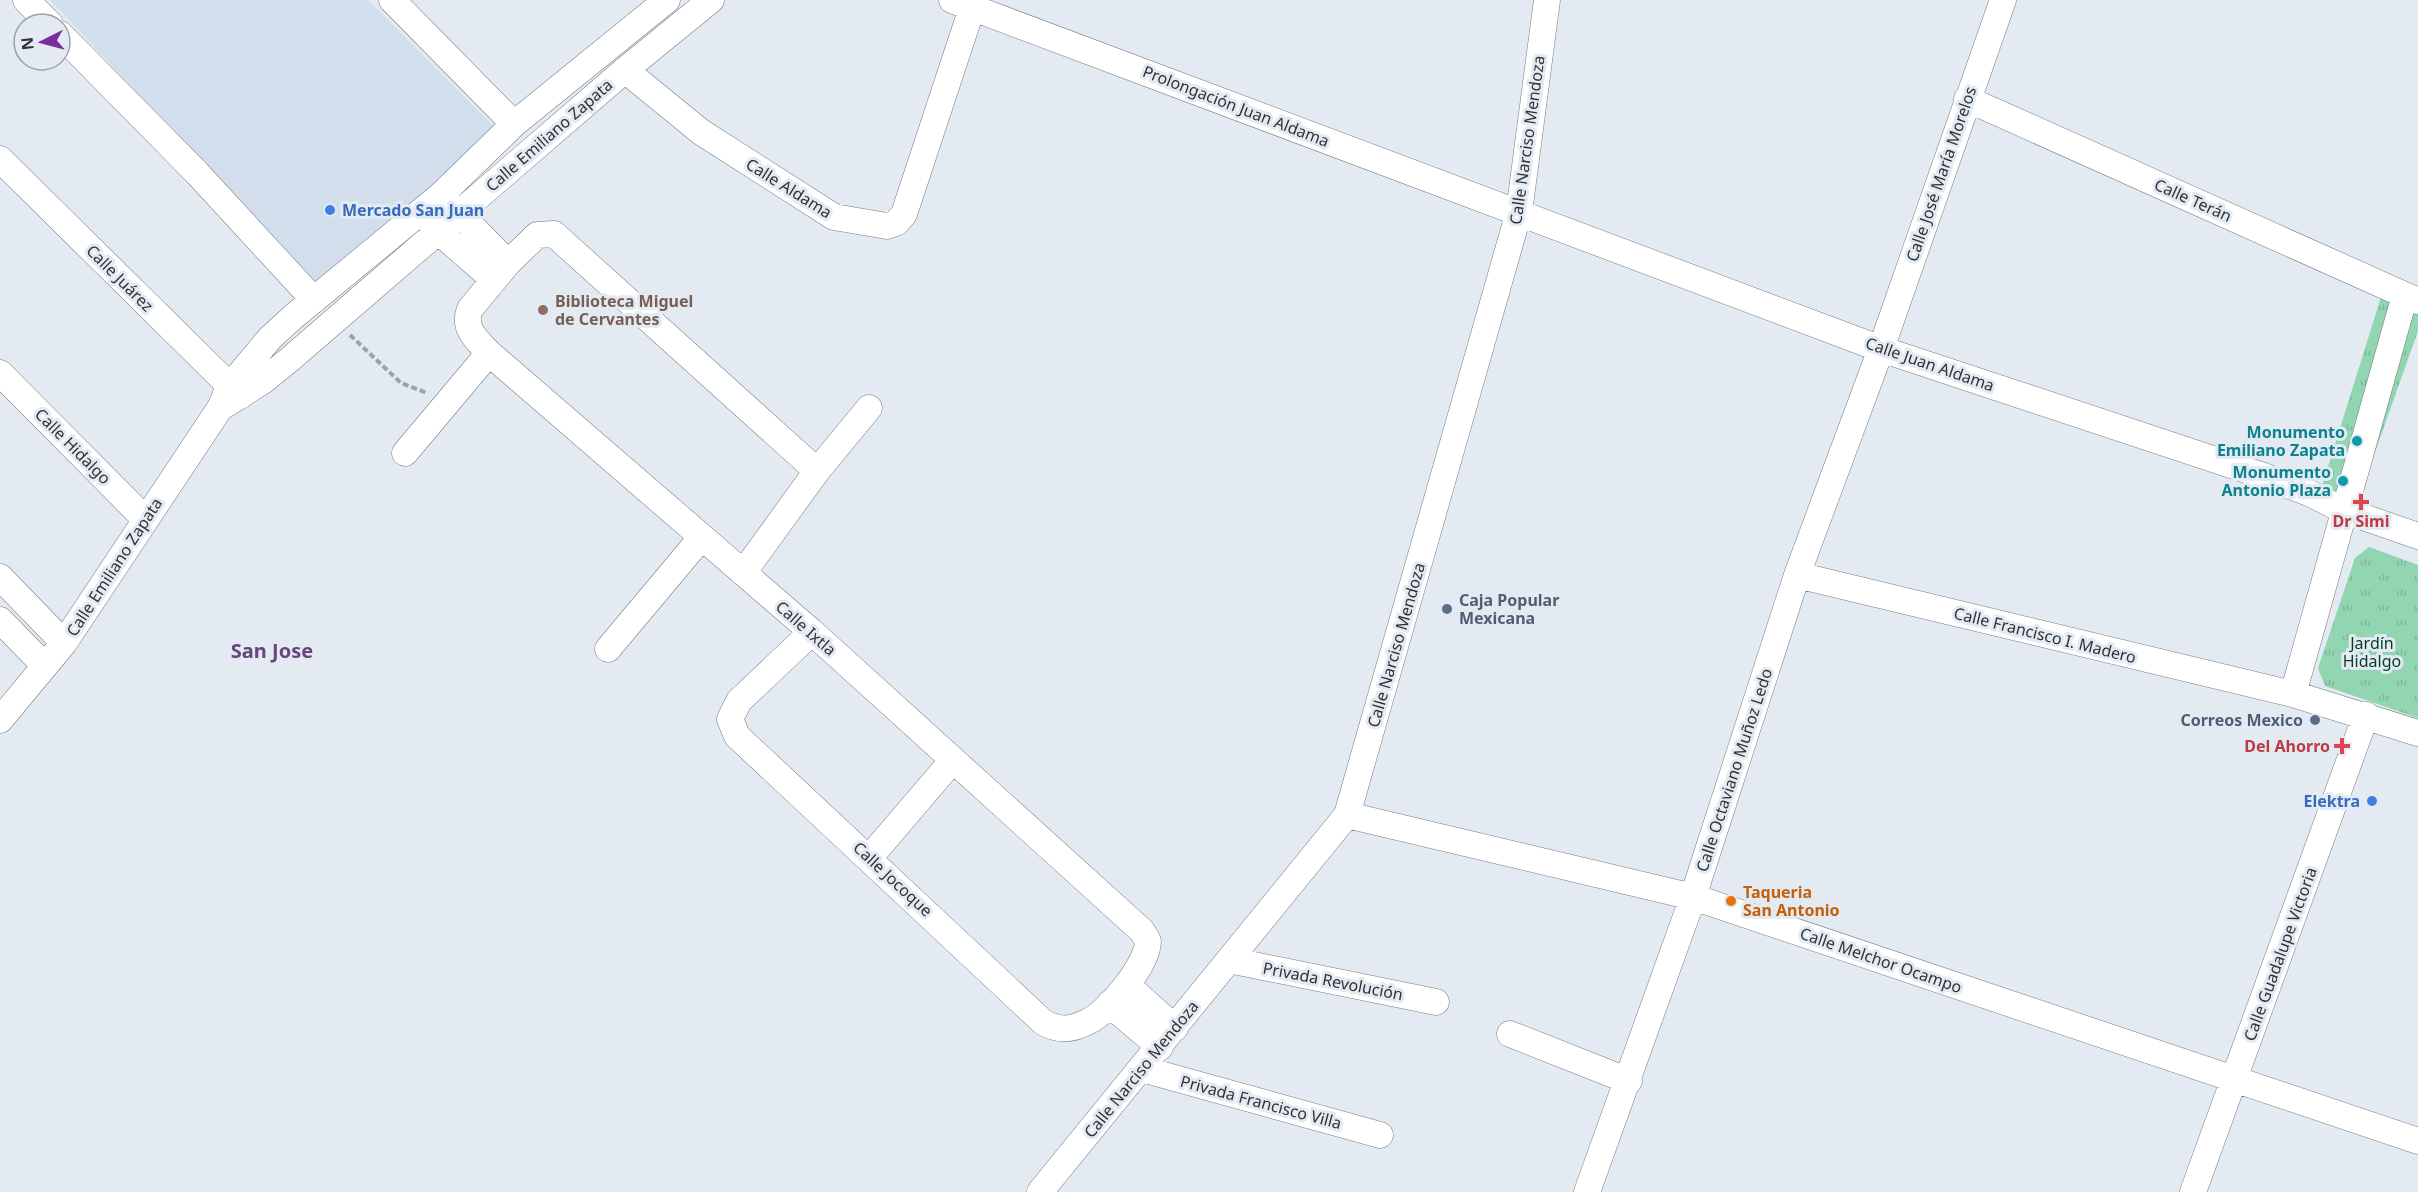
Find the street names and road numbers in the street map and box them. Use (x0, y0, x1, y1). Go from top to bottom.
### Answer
street label: Calle Narciso Mendoza (1504, 54, 1550, 226)
street label: Prolongación Juan Aldama (1140, 60, 1332, 152)
street label: Calle Emiliano Zapata (481, 74, 617, 196)
street label: Calle José María Morelos (1901, 84, 1981, 264)
street label: Calle Aldama (742, 153, 836, 223)
street label: Calle Terán (2151, 173, 2235, 227)
street label: Calle Juárez (82, 240, 158, 316)
street label: Calle Juan Aldama (1863, 332, 1997, 396)
street label: Calle Hidalgo (30, 403, 116, 489)
street label: Calle Emiliano Zapata (61, 493, 167, 641)
street label: Calle Narciso Mendoza (1362, 560, 1430, 730)
street label: Calle Ixtla (771, 596, 841, 660)
street label: Calle Francisco I. Madero (1952, 602, 2138, 668)
street label: Calle Octaviano Muñoz Ledo (1691, 665, 1777, 875)
street label: Calle Jocoque (849, 837, 937, 921)
street label: Calle Guadalupe Victoria (2238, 864, 2322, 1044)
street label: Calle Melchor Ocampo (1797, 922, 1965, 998)
street label: Privada Revolución (1261, 957, 1405, 1005)
street label: Calle Narciso Mendoza (1079, 996, 1203, 1142)
street label: Privada Francisco Villa (1178, 1070, 1344, 1134)

